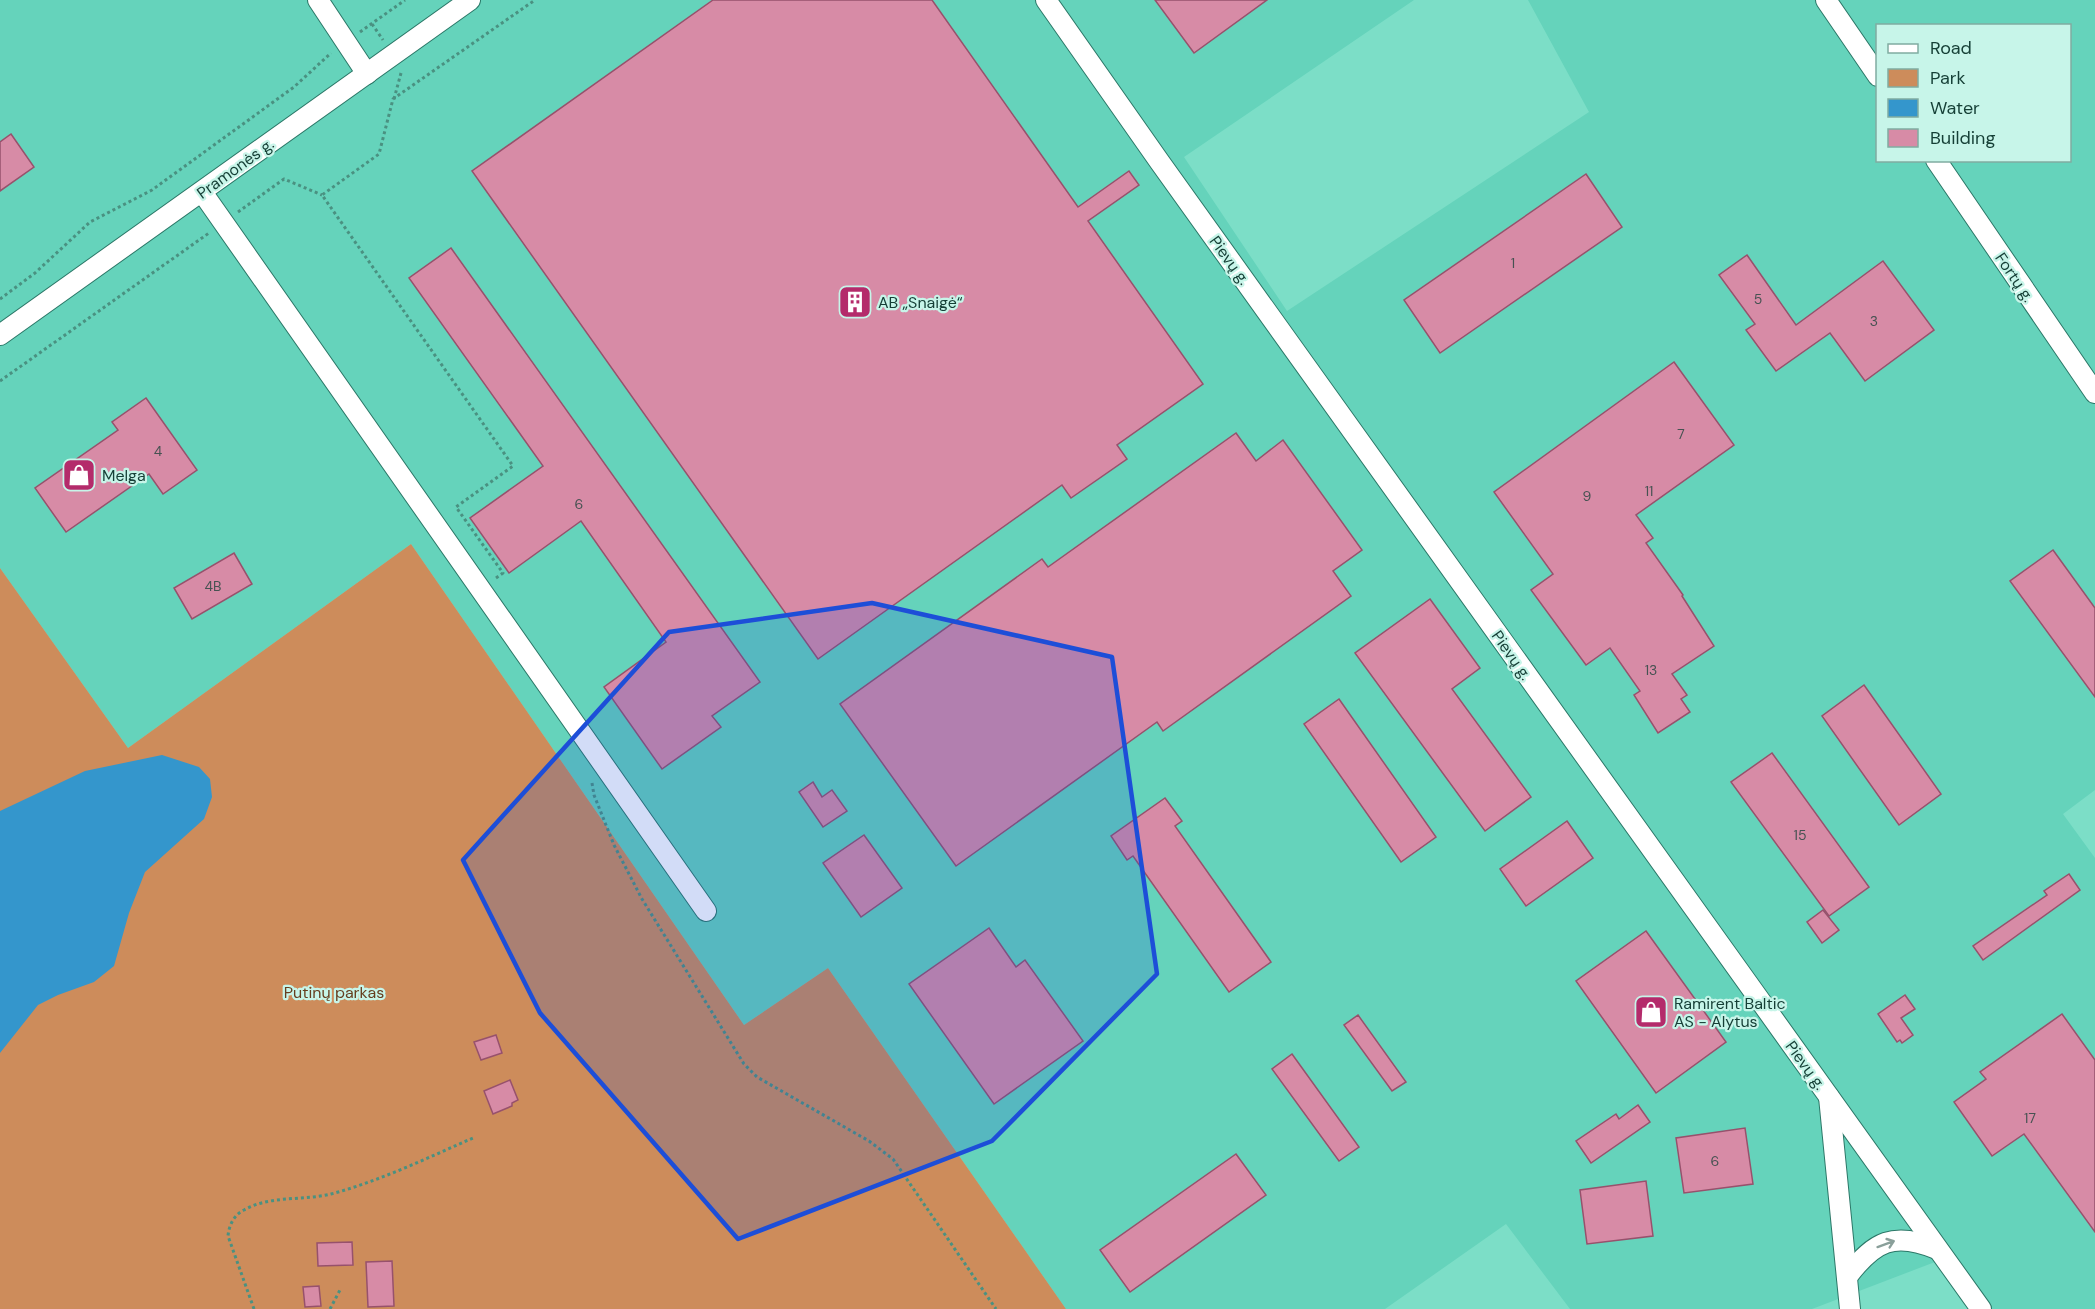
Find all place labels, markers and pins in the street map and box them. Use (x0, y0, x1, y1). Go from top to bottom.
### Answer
building icon: AB „Snaigė“ (837, 284, 873, 320)
place label: AB „Snaigė“ (878, 292, 963, 313)
shop icon: Melga (61, 457, 97, 493)
place label: Melga (102, 465, 146, 486)
place label: Ramirent Baltic AS - Alytus (1674, 993, 1786, 1032)
shop icon: Ramirent Baltic AS - Alytus (1633, 994, 1669, 1030)

